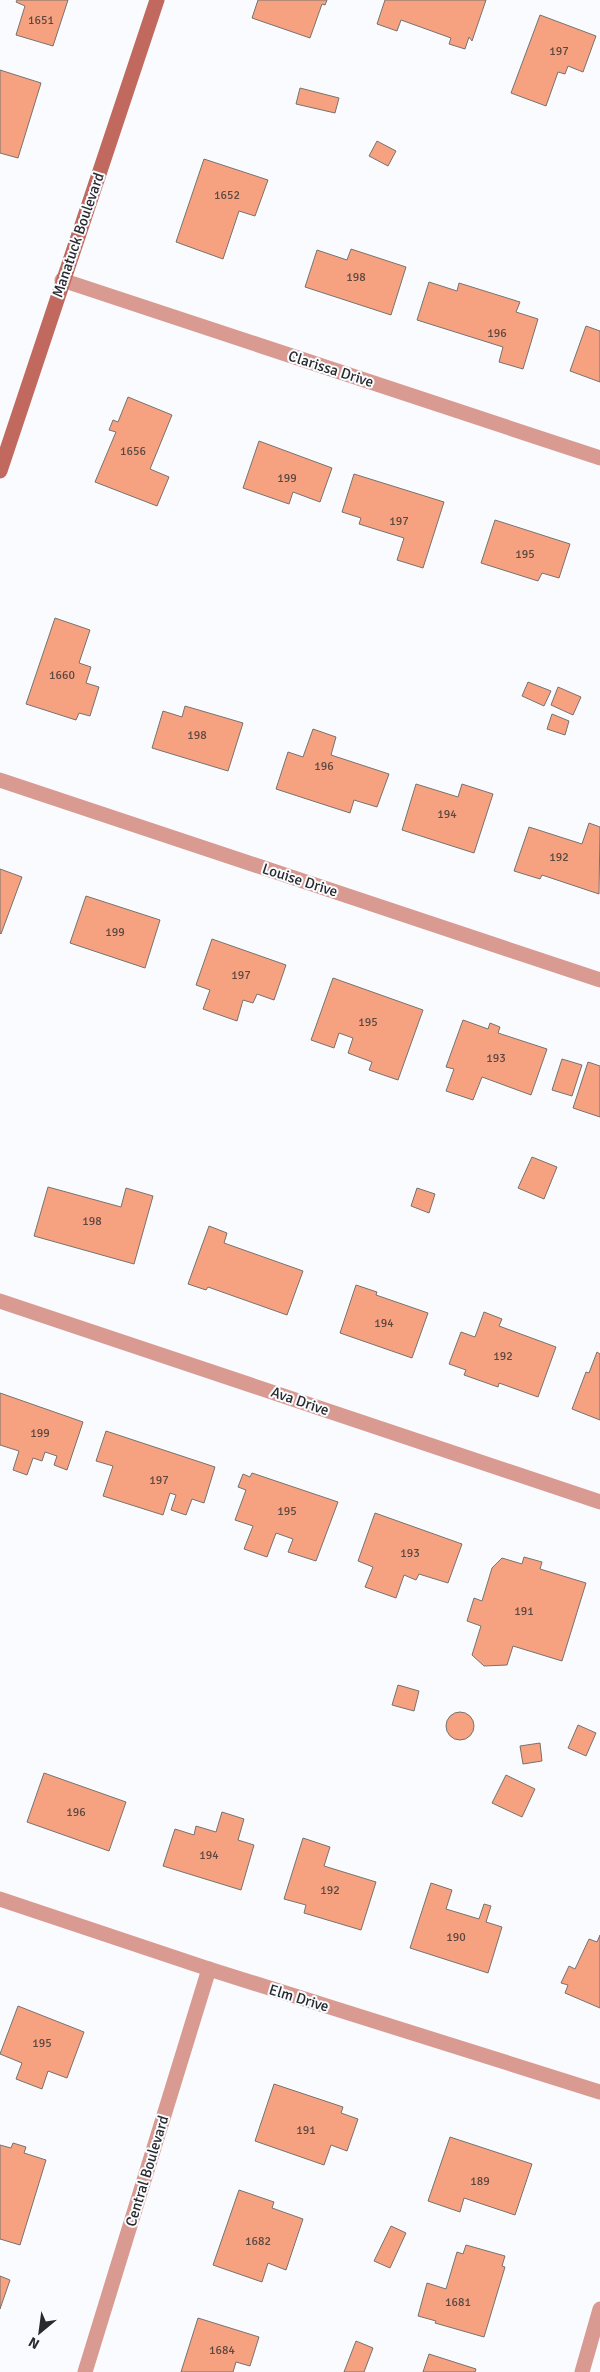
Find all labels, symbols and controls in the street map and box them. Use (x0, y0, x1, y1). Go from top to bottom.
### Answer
house number: 1651 (28, 13, 54, 28)
house number: 197 (549, 44, 569, 59)
street label: Manatuck Boulevard (48, 170, 108, 300)
house number: 1652 (214, 188, 240, 203)
house number: 198 (346, 270, 366, 285)
house number: 196 (487, 326, 507, 341)
street label: Clarissa Drive (286, 347, 376, 391)
house number: 1656 (120, 444, 146, 459)
house number: 199 (277, 471, 297, 486)
house number: 197 (389, 514, 409, 529)
house number: 195 (515, 547, 535, 562)
house number: 1660 (49, 668, 75, 683)
house number: 198 (187, 728, 207, 743)
house number: 196 (314, 759, 334, 774)
house number: 194 (437, 807, 457, 822)
house number: 192 (549, 850, 569, 865)
street label: Louise Drive (260, 859, 340, 901)
house number: 199 (105, 925, 125, 940)
house number: 197 (231, 968, 251, 983)
house number: 195 (358, 1015, 378, 1030)
house number: 193 (486, 1051, 506, 1066)
house number: 198 (82, 1214, 102, 1229)
house number: 194 (374, 1316, 394, 1331)
house number: 192 (493, 1349, 513, 1364)
street label: Ava Drive (269, 1383, 331, 1419)
house number: 199 (30, 1426, 50, 1441)
house number: 197 (149, 1473, 169, 1488)
house number: 195 (277, 1504, 297, 1519)
house number: 193 (400, 1546, 420, 1561)
house number: 191 (514, 1604, 534, 1619)
house number: 196 (66, 1805, 86, 1820)
house number: 194 (199, 1848, 219, 1863)
house number: 192 (320, 1883, 340, 1898)
house number: 190 (446, 1930, 466, 1945)
street label: Elm Drive (267, 1980, 331, 2016)
house number: 195 (32, 2036, 52, 2051)
street label: Central Boulevard (122, 2113, 172, 2229)
house number: 191 (296, 2123, 316, 2138)
house number: 189 (470, 2174, 490, 2189)
house number: 1682 (245, 2234, 271, 2249)
house number: 1681 (445, 2295, 471, 2310)
north arrow (15, 2307, 65, 2357)
text: N (26, 2333, 42, 2353)
house number: 1684 (209, 2343, 235, 2358)

